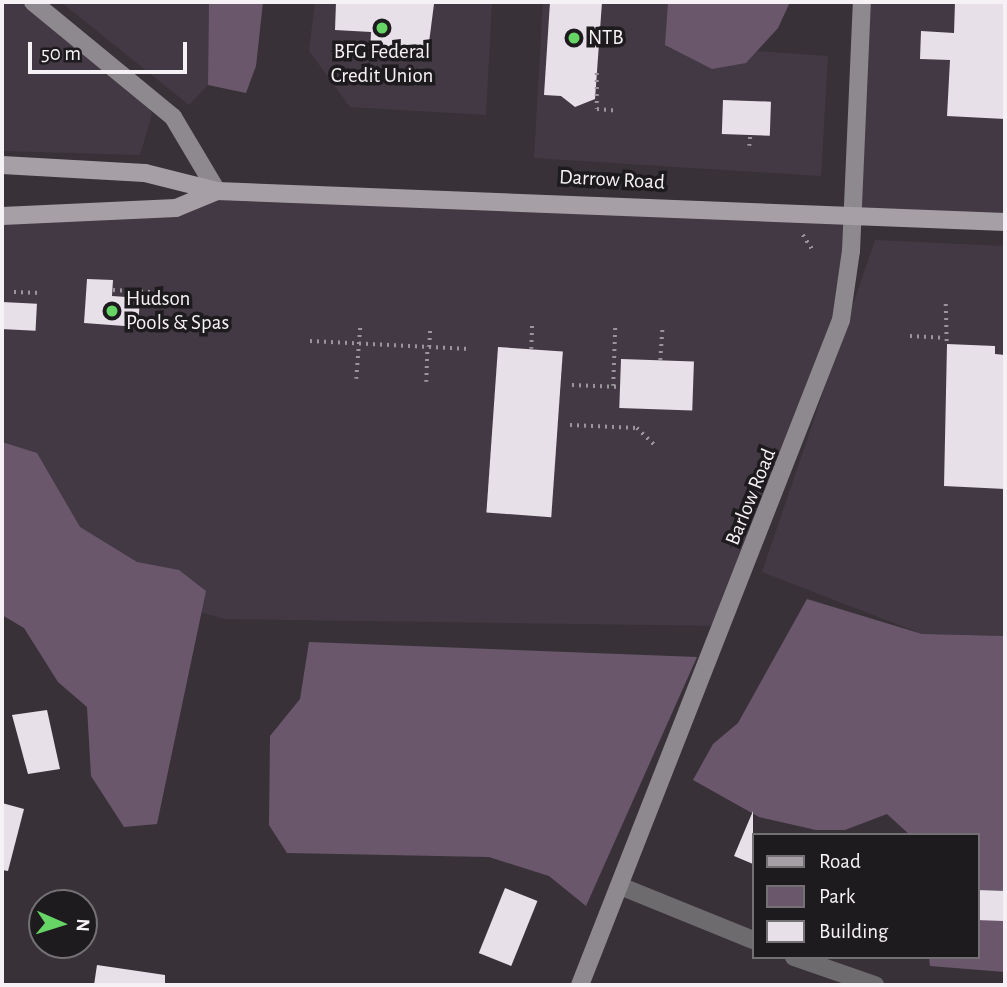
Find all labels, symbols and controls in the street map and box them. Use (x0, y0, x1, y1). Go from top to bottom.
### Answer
marker: BFG Federal Credit Union (374, 20, 390, 36)
place label: NTB (588, 25, 624, 51)
scale bar (32, 28, 191, 72)
marker: NTB (566, 30, 582, 46)
place label: BFG Federal Credit Union (331, 39, 433, 89)
text: 50 m (41, 43, 81, 64)
street label: Darrow Road (558, 165, 666, 195)
place label: Hudson Pools & Spas (126, 286, 229, 336)
marker: Hudson Pools & Spas (104, 303, 120, 319)
street label: Barlow Road (720, 445, 782, 549)
legend (752, 833, 979, 959)
text: Road (819, 851, 861, 872)
text: Park (819, 886, 855, 907)
north arrow (28, 889, 98, 959)
text: N (73, 918, 92, 932)
text: Building (819, 921, 888, 942)

